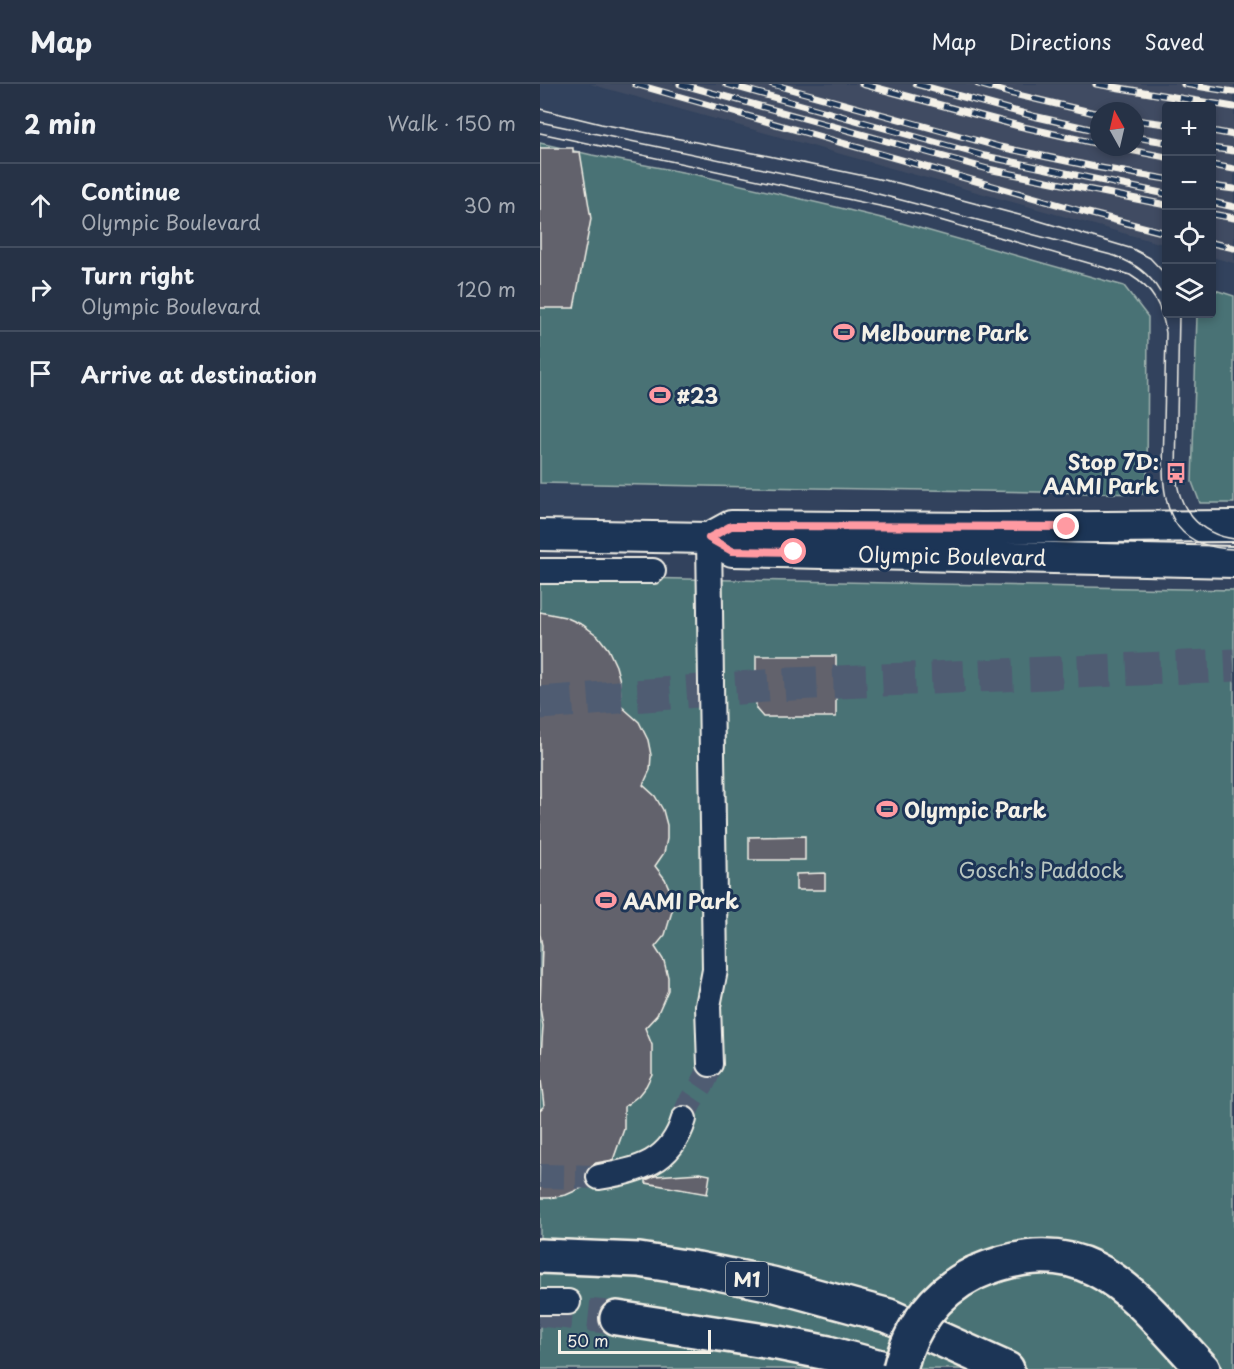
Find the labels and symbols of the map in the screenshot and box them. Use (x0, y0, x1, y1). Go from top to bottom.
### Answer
north arrow (1090, 102, 1144, 156)
place label: Melbourne Park (861, 316, 1029, 348)
sports icon: Melbourne Park (832, 320, 856, 344)
place label: #23 (677, 379, 718, 411)
sports icon: #23 (648, 383, 672, 407)
place label: Stop 7D: AAMI Park (1042, 445, 1159, 501)
bus stop icon: Stop 7D: AAMI Park (1164, 461, 1188, 485)
route end (1053, 513, 1079, 539)
street label: Olympic Boulevard (858, 537, 1047, 573)
route start (780, 538, 806, 564)
place label: Olympic Park (904, 793, 1047, 825)
sports icon: Olympic Park (875, 797, 899, 821)
park label: Gosch's Paddock (959, 853, 1124, 885)
place label: AAMI Park (622, 884, 739, 916)
sports icon: AAMI Park (594, 888, 618, 912)
road number: M1 (726, 1262, 768, 1296)
scale bar (558, 1327, 711, 1354)

